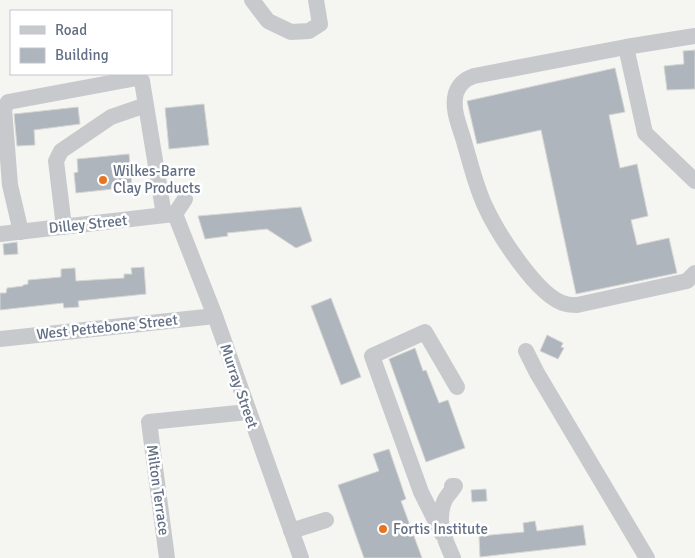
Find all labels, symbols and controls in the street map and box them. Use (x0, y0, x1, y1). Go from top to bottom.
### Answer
legend (10, 10, 172, 75)
text: Road (55, 21, 87, 39)
text: Building (55, 46, 109, 64)
place label: Wilkes-Barre Clay Products (113, 162, 201, 197)
marker: Wilkes-Barre Clay Products (97, 174, 109, 186)
street label: Dilley Street (48, 211, 128, 237)
street label: West Pettebone Street (35, 311, 179, 343)
street label: Murray Street (216, 341, 262, 431)
street label: Milton Terrace (143, 444, 173, 536)
place label: Fortis Institute (393, 520, 488, 538)
marker: Fortis Institute (377, 523, 389, 535)

